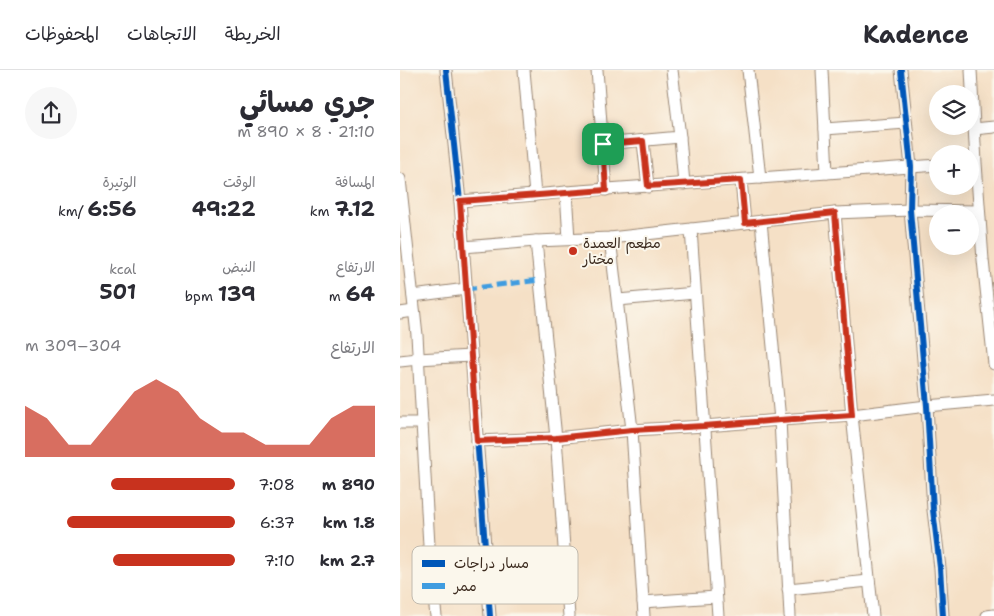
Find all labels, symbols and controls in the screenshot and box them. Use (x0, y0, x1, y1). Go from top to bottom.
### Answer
text: Kadence (863, 19, 969, 51)
text: المحفوظات (25, 22, 99, 46)
text: الاتجاهات (127, 22, 197, 46)
text: الخريطة (225, 22, 281, 46)
text: جري مسائي (240, 83, 375, 121)
map controls (929, 85, 979, 255)
button: layers (929, 85, 979, 135)
button: share (25, 87, 77, 139)
text: 21:10 · 8 × 890 m (237, 121, 375, 142)
pin (582, 123, 624, 165)
icon: arrive (589, 130, 617, 158)
button: + (929, 145, 979, 195)
text: الوتيرة (103, 173, 136, 191)
text: الوقت (223, 173, 256, 191)
text: المسافة (335, 173, 375, 191)
text: 6:56 (88, 195, 136, 223)
text: 49:22 (192, 195, 256, 223)
text: 7.12 (334, 195, 375, 223)
text: /km (58, 202, 88, 220)
text: km (310, 202, 334, 220)
button: − (929, 205, 979, 255)
place label: مطعم العمدة مختار (582, 234, 661, 268)
marker: مطعم العمدة مختار (567, 245, 579, 257)
text: النبض (222, 258, 256, 276)
text: الارتفاع (336, 258, 375, 276)
text: kcal (109, 260, 136, 278)
text: 501 (100, 278, 136, 306)
text: 139 (218, 280, 256, 308)
text: 64 (346, 280, 375, 308)
text: bpm (185, 287, 218, 305)
text: m (329, 287, 346, 305)
text: 304–309 m (25, 335, 121, 356)
text: الارتفاع (330, 337, 375, 358)
text: 7:08 (258, 474, 295, 495)
text: 890 m (322, 474, 375, 495)
text: 6:37 (260, 512, 295, 533)
text: 1.8 km (323, 512, 375, 533)
legend (412, 546, 578, 604)
text: 7:10 (264, 550, 295, 571)
text: 2.7 km (319, 550, 375, 571)
text: مسار دراجات (454, 554, 529, 572)
text: ممر (453, 577, 477, 595)

